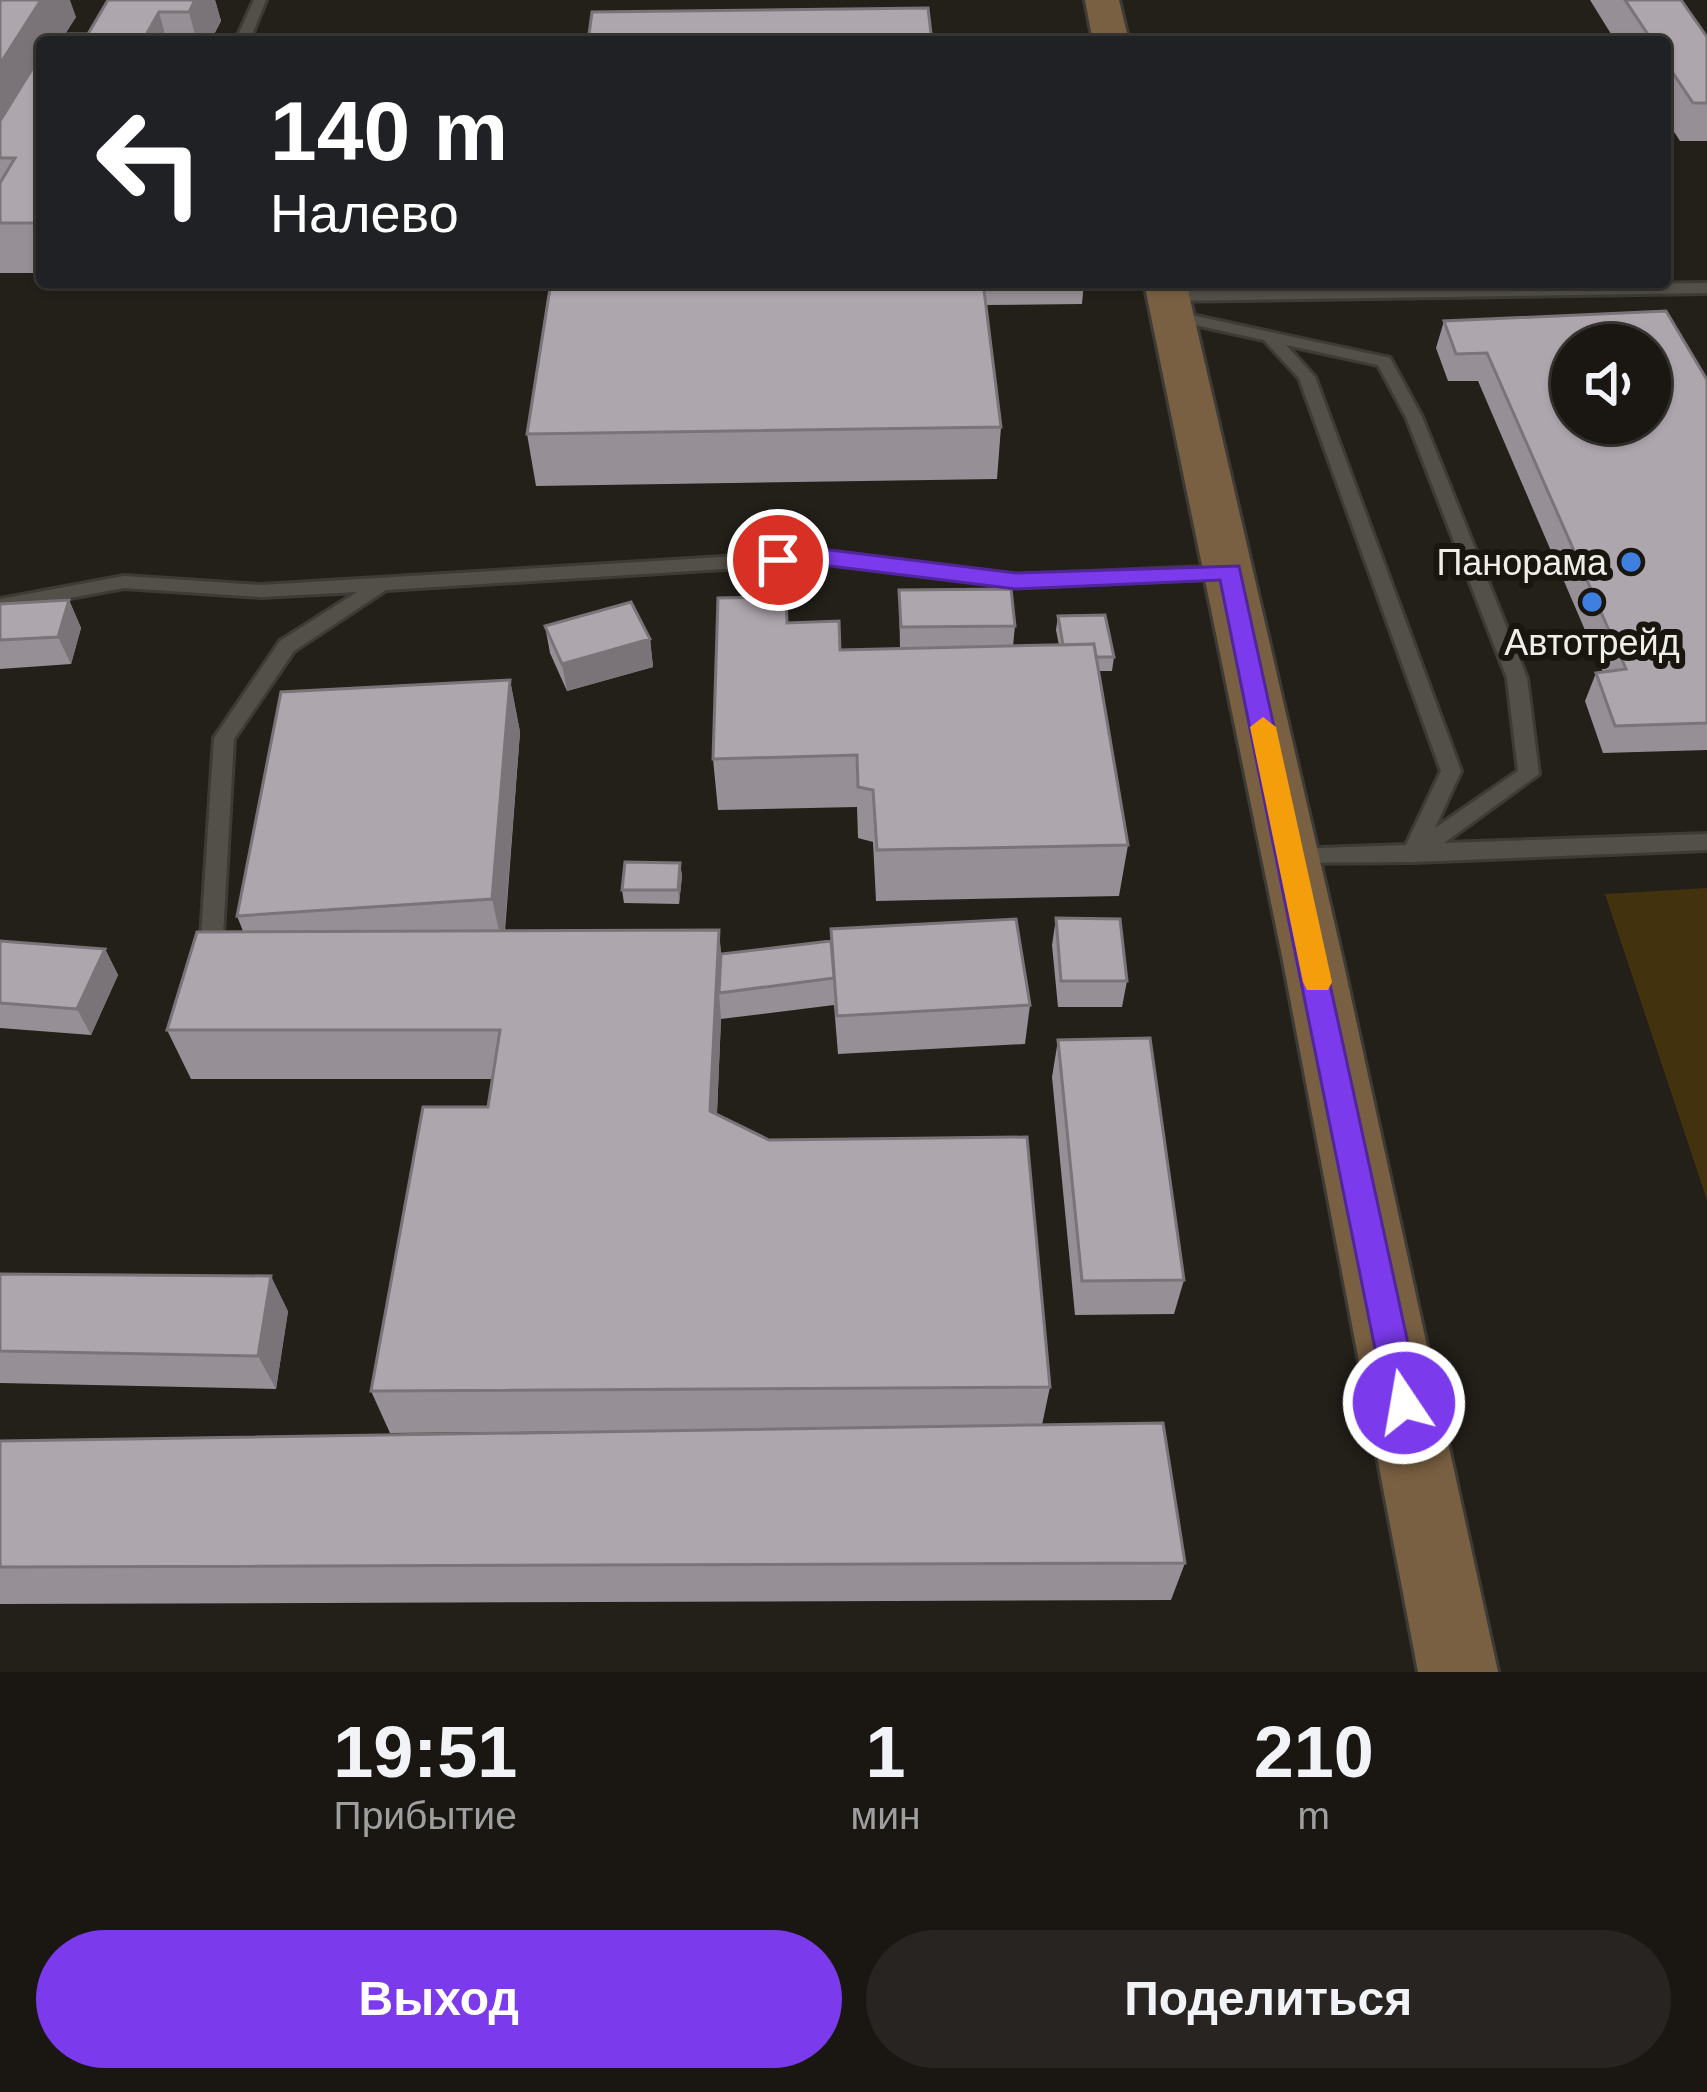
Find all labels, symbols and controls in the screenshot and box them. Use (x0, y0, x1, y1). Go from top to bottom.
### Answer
icon: left (72, 84, 228, 240)
text: 140 m (270, 84, 508, 178)
text: Налево (270, 183, 459, 243)
map controls (1551, 324, 1671, 444)
button: sound (1551, 324, 1671, 444)
pin (727, 509, 829, 611)
icon: arrive (745, 527, 811, 593)
place label: Панорама (1436, 542, 1608, 583)
marker: Панорама (1618, 549, 1644, 575)
marker: Автотрейд (1579, 589, 1605, 615)
place label: Автотрейд (1504, 622, 1680, 663)
position arrow (1341, 1340, 1467, 1466)
text: 19:51 (333, 1712, 517, 1792)
text: 1 (865, 1712, 906, 1792)
text: 210 (1254, 1712, 1374, 1792)
text: Прибытие (334, 1794, 517, 1837)
text: мин (850, 1794, 921, 1837)
text: m (1298, 1794, 1330, 1837)
button: Выход (36, 1930, 842, 2068)
button: Поделиться (866, 1930, 1671, 2068)

